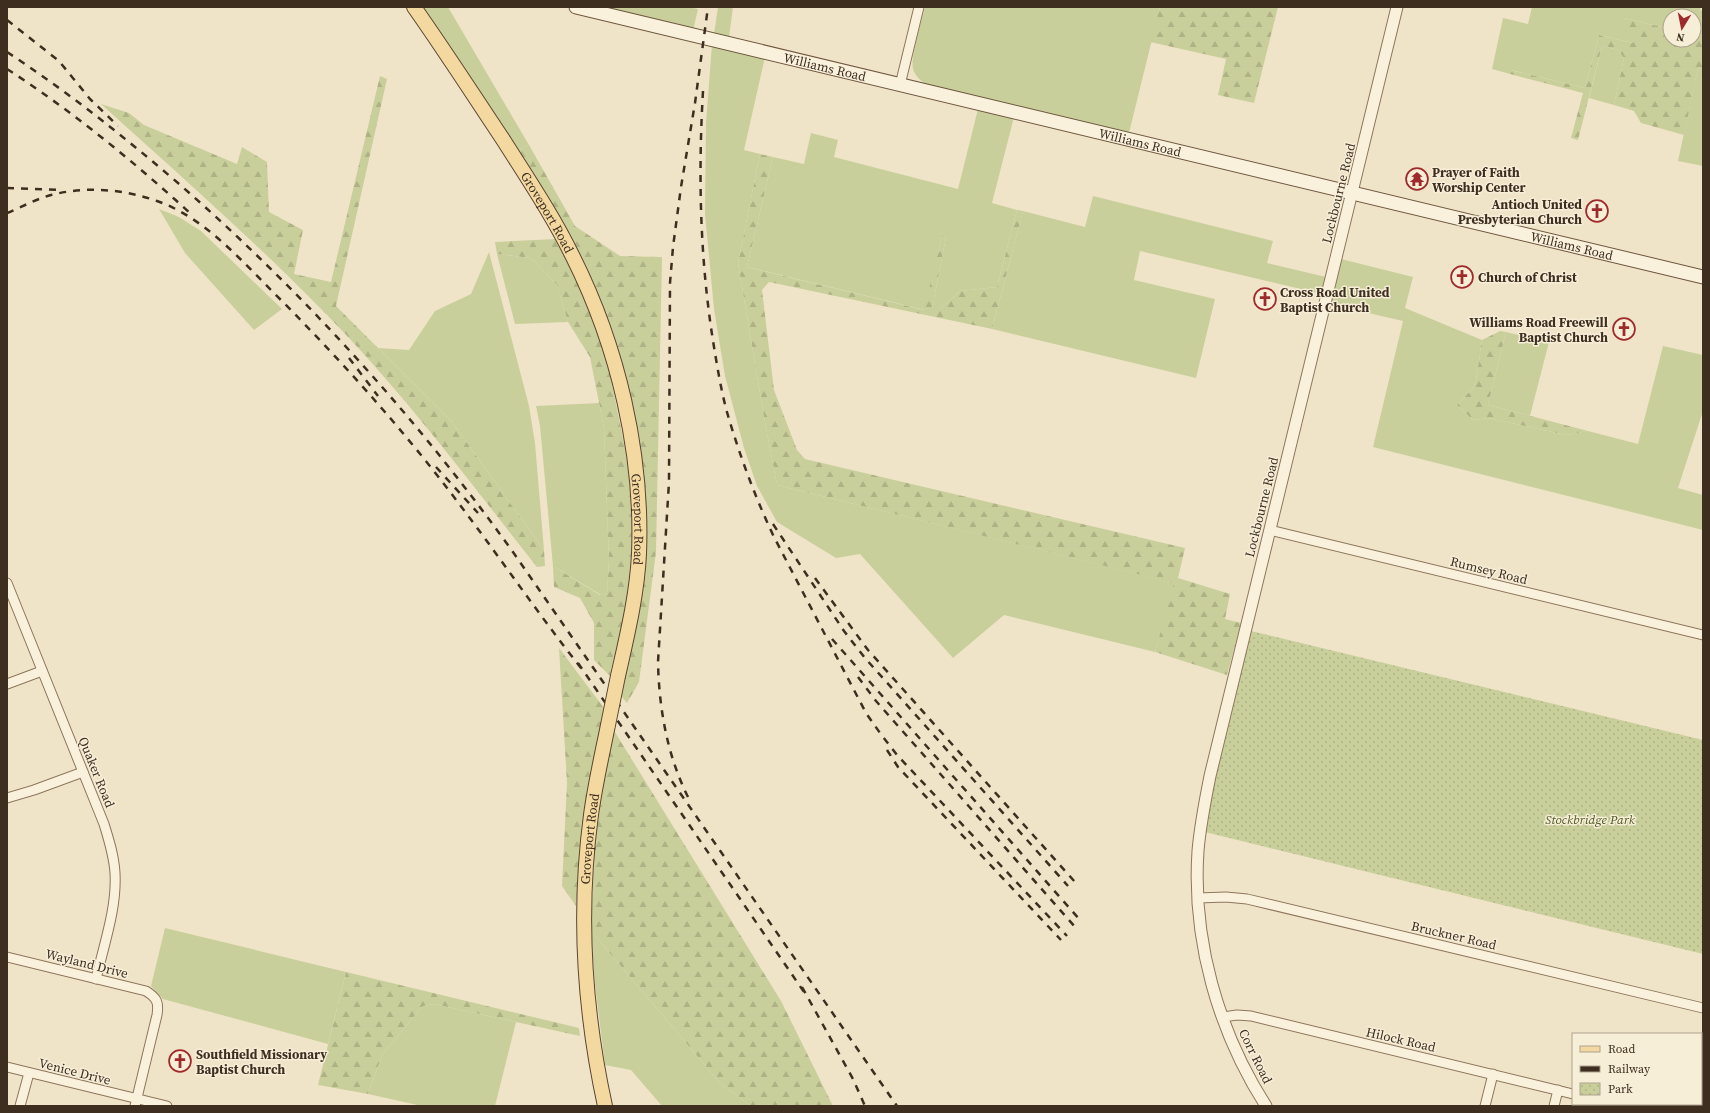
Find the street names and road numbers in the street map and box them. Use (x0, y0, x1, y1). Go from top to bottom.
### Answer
street label: Williams Road (782, 49, 868, 85)
street label: Williams Road (1097, 125, 1183, 161)
street label: Lockbourne Road (1318, 141, 1359, 245)
street label: Groveport Road (517, 169, 578, 256)
street label: Williams Road (1529, 228, 1615, 264)
street label: Lockbourne Road (1241, 455, 1282, 559)
street label: Groveport Road (627, 473, 647, 566)
street label: Rumsey Road (1449, 553, 1530, 588)
street label: Quaker Road (75, 734, 119, 811)
street label: Groveport Road (577, 791, 603, 885)
street label: Bruckner Road (1410, 917, 1499, 954)
street label: Wayland Drive (44, 945, 130, 982)
street label: Hilock Road (1364, 1023, 1438, 1056)
street label: Corr Road (1235, 1026, 1276, 1087)
street label: Venice Drive (37, 1054, 113, 1089)

